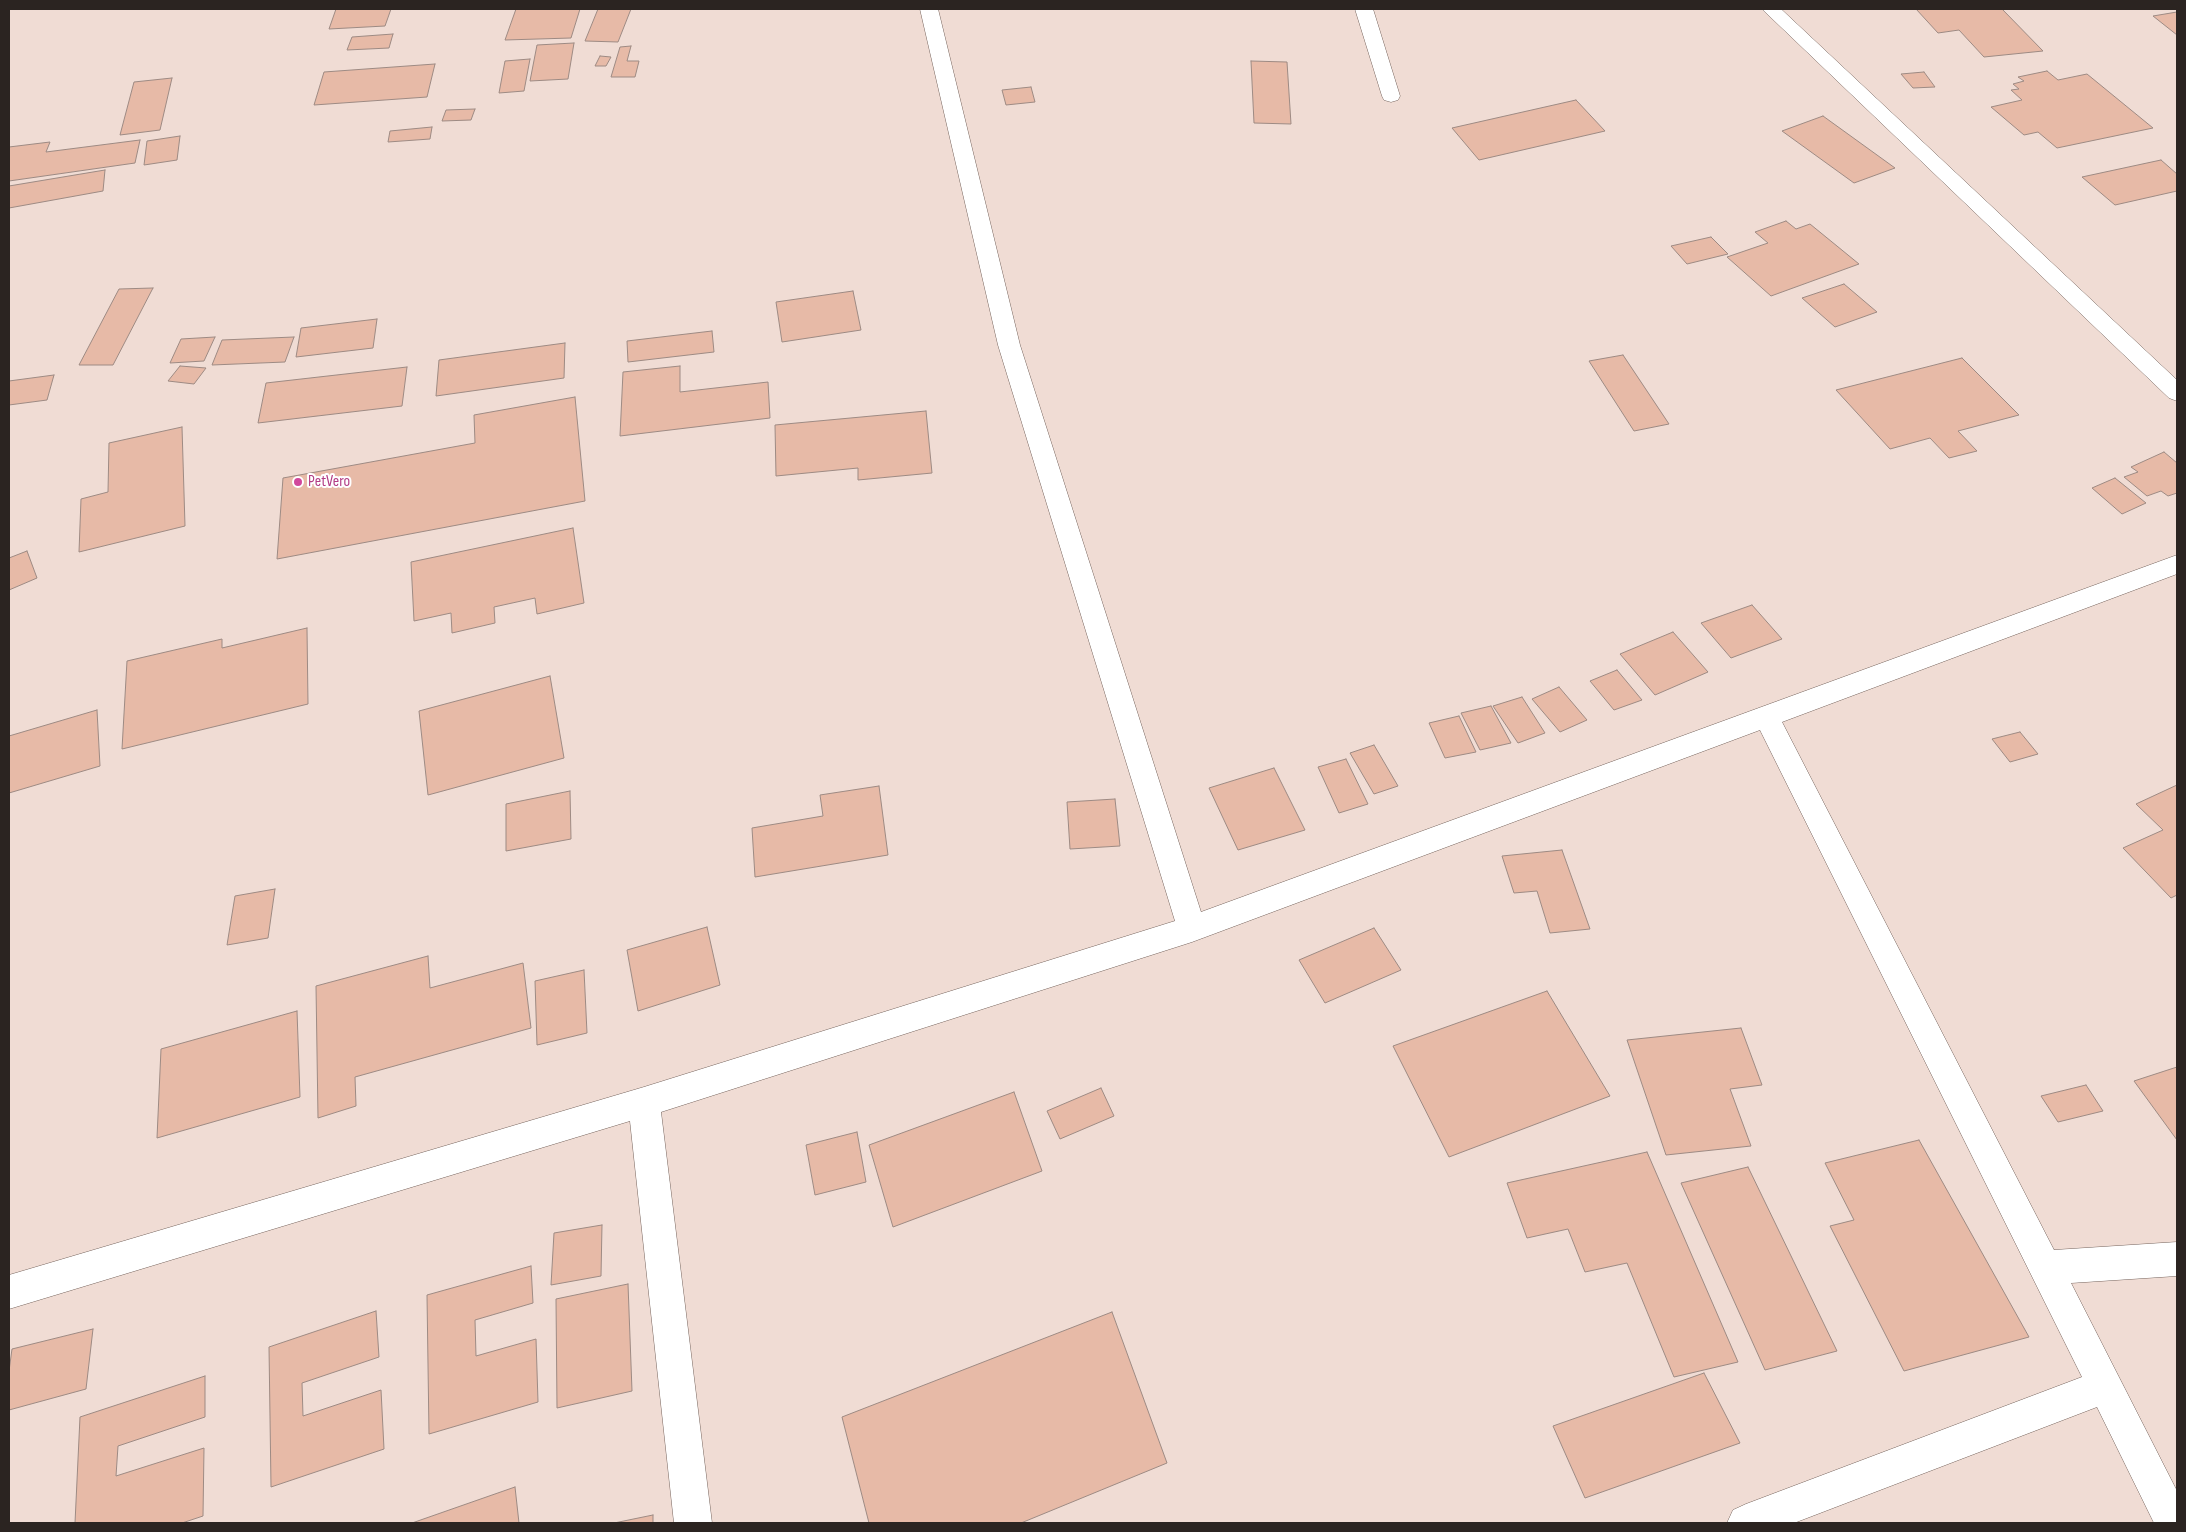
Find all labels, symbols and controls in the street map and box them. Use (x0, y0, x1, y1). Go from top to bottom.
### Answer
place label: PetVero (308, 472, 350, 492)
marker: PetVero (292, 476, 304, 488)

